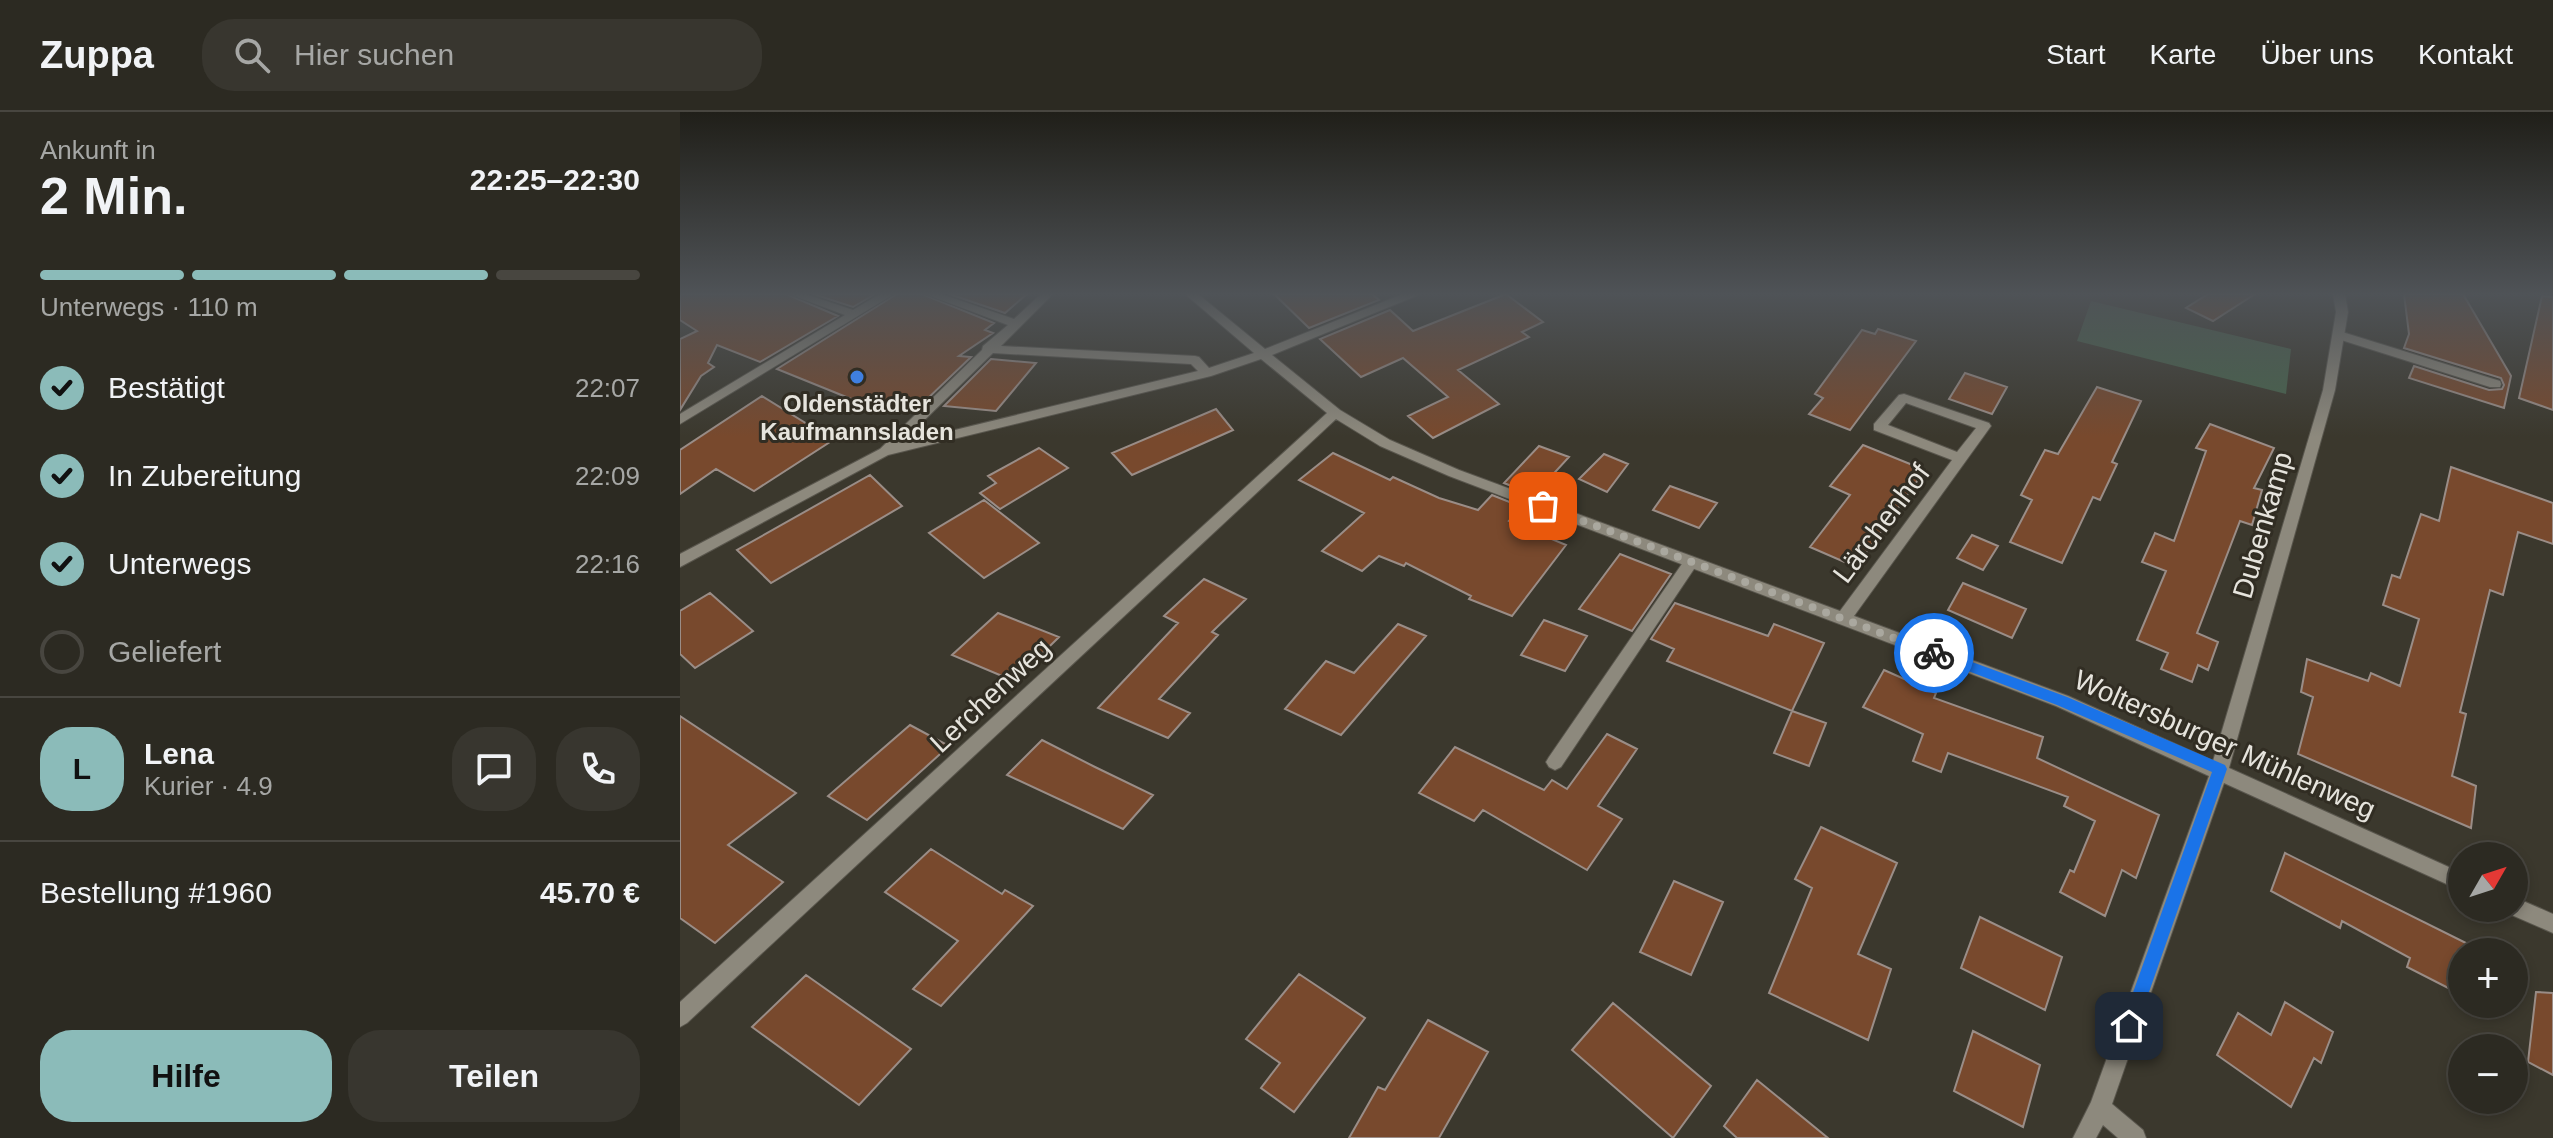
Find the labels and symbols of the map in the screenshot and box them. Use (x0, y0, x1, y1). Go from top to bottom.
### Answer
marker: Oldenstädter Kaufmannsladen (848, 368, 866, 386)
place label: Oldenstädter Kaufmannsladen (760, 390, 954, 445)
street label: Dubenkamp (2227, 448, 2298, 602)
street label: Lärchenhof (1827, 458, 1936, 589)
pin (1509, 472, 1577, 540)
courier (1894, 613, 1974, 693)
street label: Lerchenweg (924, 632, 1057, 759)
street label: Woltersburger Mühlenweg (2069, 664, 2380, 825)
north arrow (2448, 842, 2528, 922)
pin (2095, 992, 2163, 1060)

